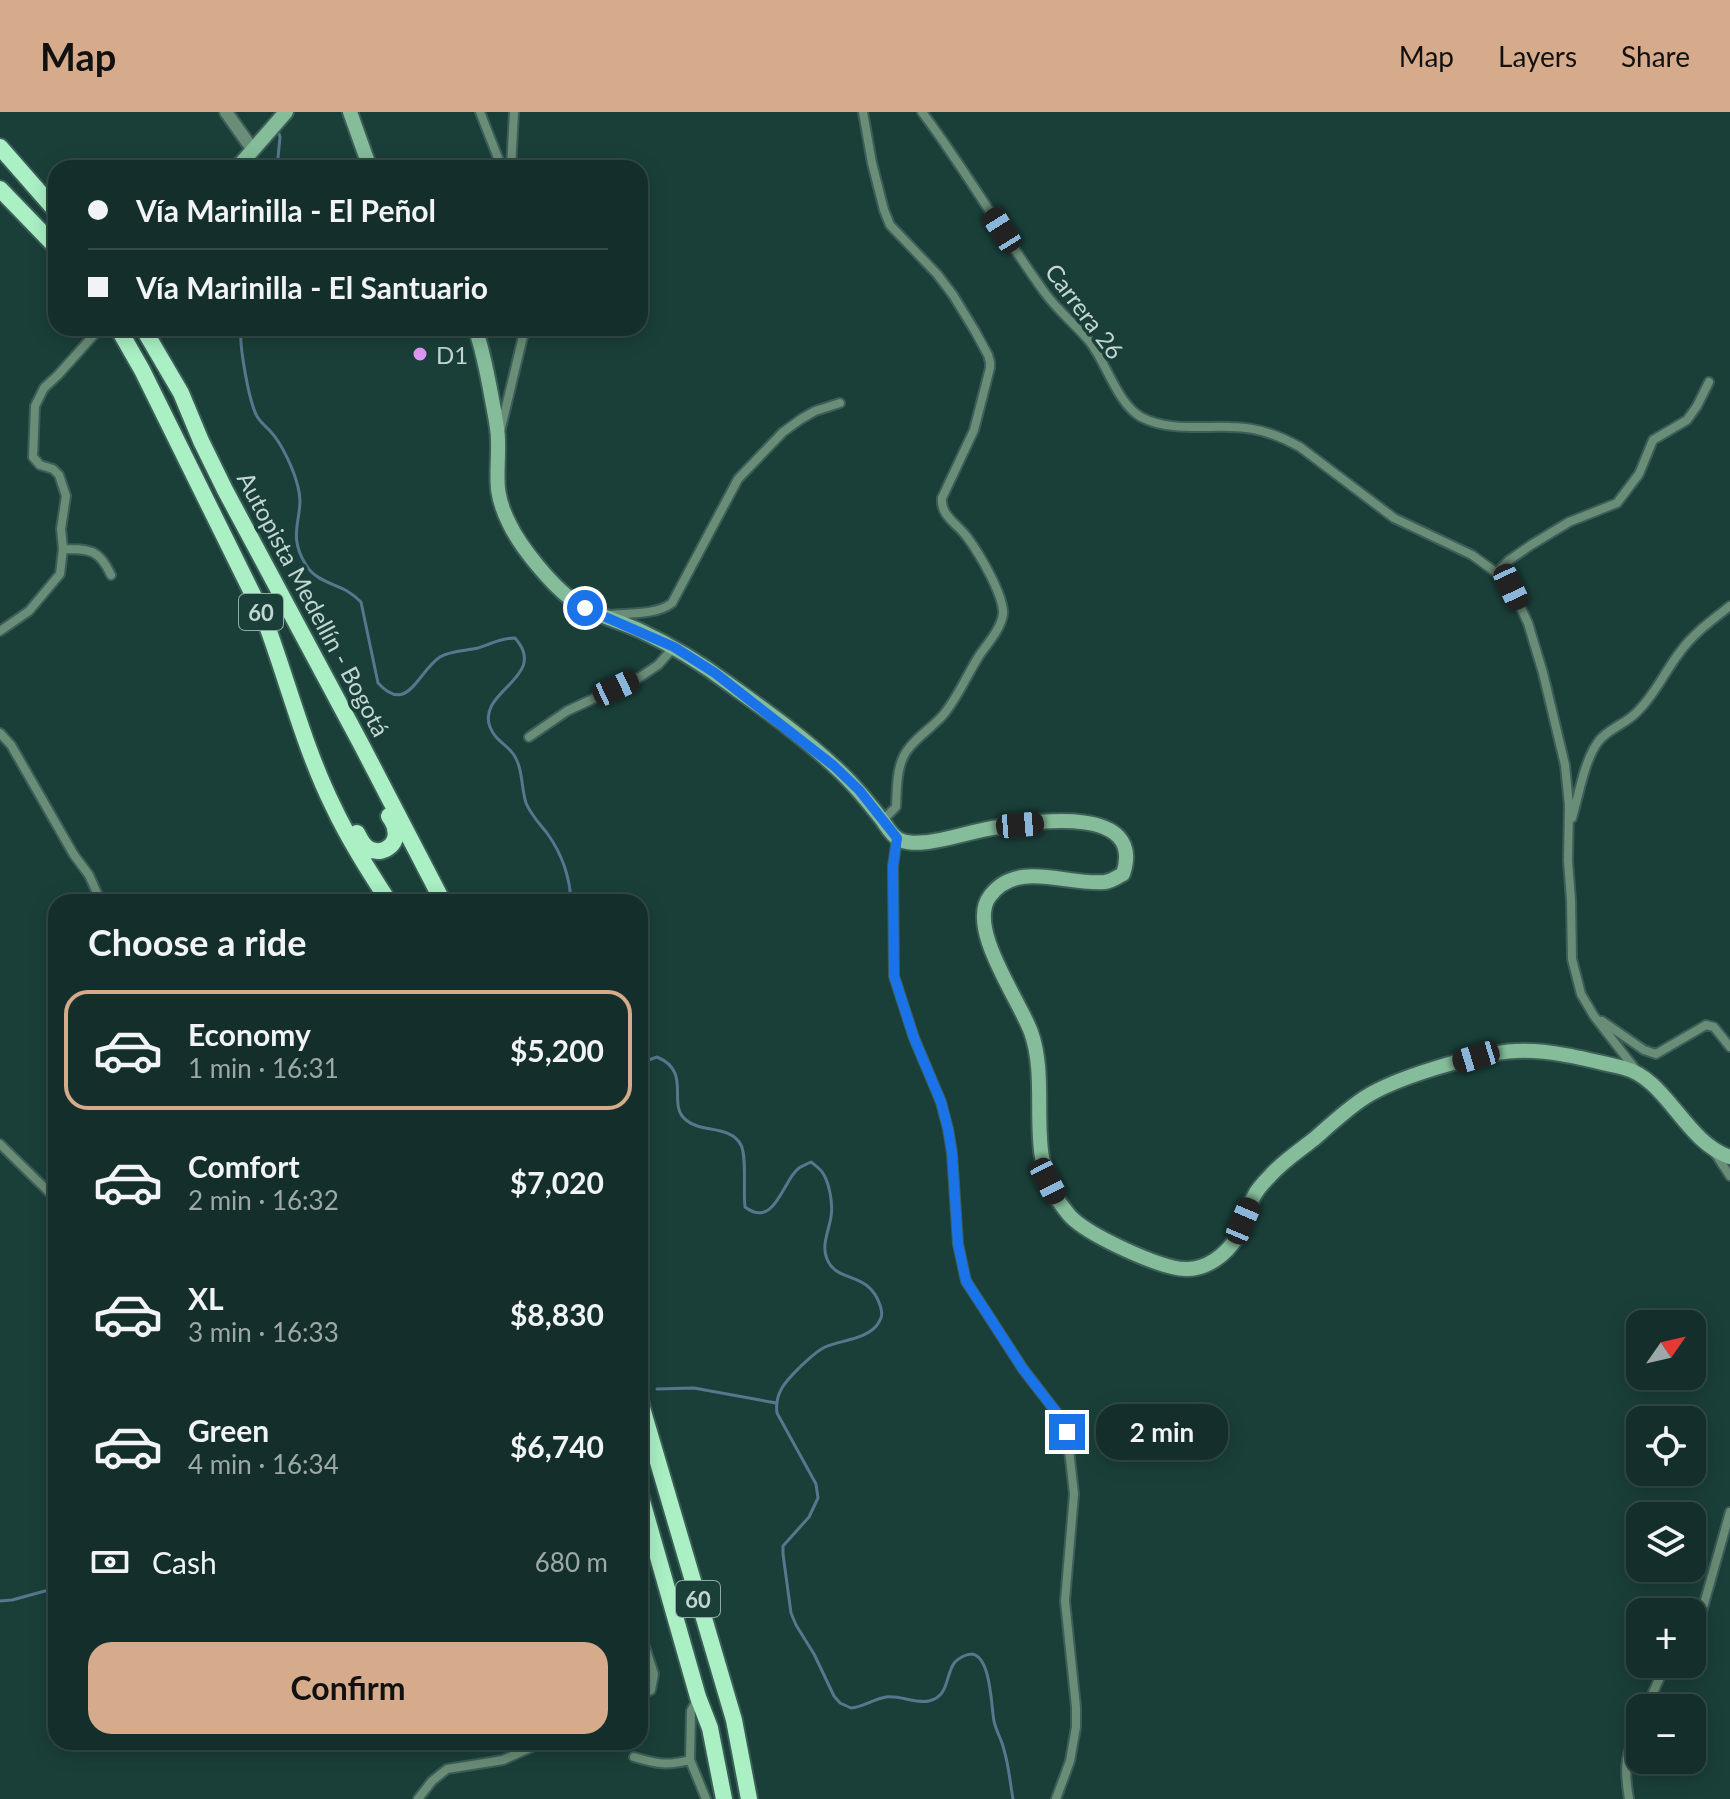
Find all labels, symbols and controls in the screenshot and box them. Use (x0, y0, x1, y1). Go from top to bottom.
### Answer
text: Map (40, 33, 116, 79)
text: Map (1399, 39, 1454, 73)
text: Layers (1498, 39, 1577, 73)
text: Share (1621, 39, 1690, 73)
text: Vía Marinilla - El Peñol (136, 192, 436, 228)
car (979, 203, 1025, 257)
street label: Carrera 26 (1040, 258, 1130, 364)
text: Vía Marinilla - El Santuario (136, 269, 488, 305)
place label: D1 (436, 340, 468, 369)
marker: D1 (411, 345, 429, 363)
street label: Autopista Medellín - Bogotá (232, 467, 396, 741)
car (1490, 560, 1532, 614)
route start (567, 590, 603, 626)
road number: 60 (239, 594, 283, 630)
car (589, 667, 643, 709)
car (995, 811, 1045, 839)
text: Choose a ride (88, 920, 307, 964)
icon: car (92, 1014, 164, 1086)
text: Economy (188, 1016, 311, 1052)
text: $5,200 (510, 1032, 604, 1068)
car (1450, 1039, 1502, 1075)
text: 1 min · 16:31 (188, 1052, 339, 1084)
icon: car (92, 1146, 164, 1218)
text: Comfort (188, 1148, 300, 1184)
car (1026, 1154, 1070, 1208)
text: $7,020 (510, 1164, 604, 1200)
text: 2 min · 16:32 (188, 1184, 339, 1216)
car (1223, 1194, 1263, 1248)
icon: car (92, 1278, 164, 1350)
text: XL (188, 1280, 224, 1316)
text: $8,830 (510, 1296, 604, 1332)
north arrow (1626, 1310, 1706, 1390)
map controls (1626, 1310, 1706, 1774)
text: 3 min · 16:33 (188, 1316, 339, 1348)
callout: 2 min (1095, 1404, 1227, 1460)
button: locate (1626, 1406, 1706, 1486)
icon: car (92, 1410, 164, 1482)
text: Green (188, 1412, 269, 1448)
route end (1049, 1414, 1085, 1450)
text: 2 min (1130, 1416, 1194, 1448)
text: $6,740 (510, 1428, 604, 1464)
text: 4 min · 16:34 (188, 1448, 339, 1480)
button: layers (1626, 1502, 1706, 1582)
icon: cash (88, 1540, 132, 1584)
text: Cash (152, 1544, 217, 1580)
text: 680 m (535, 1546, 608, 1578)
road number: 60 (676, 1581, 720, 1617)
button: + (1626, 1598, 1706, 1678)
button: Confirm (88, 1642, 608, 1734)
button: − (1626, 1694, 1706, 1774)

